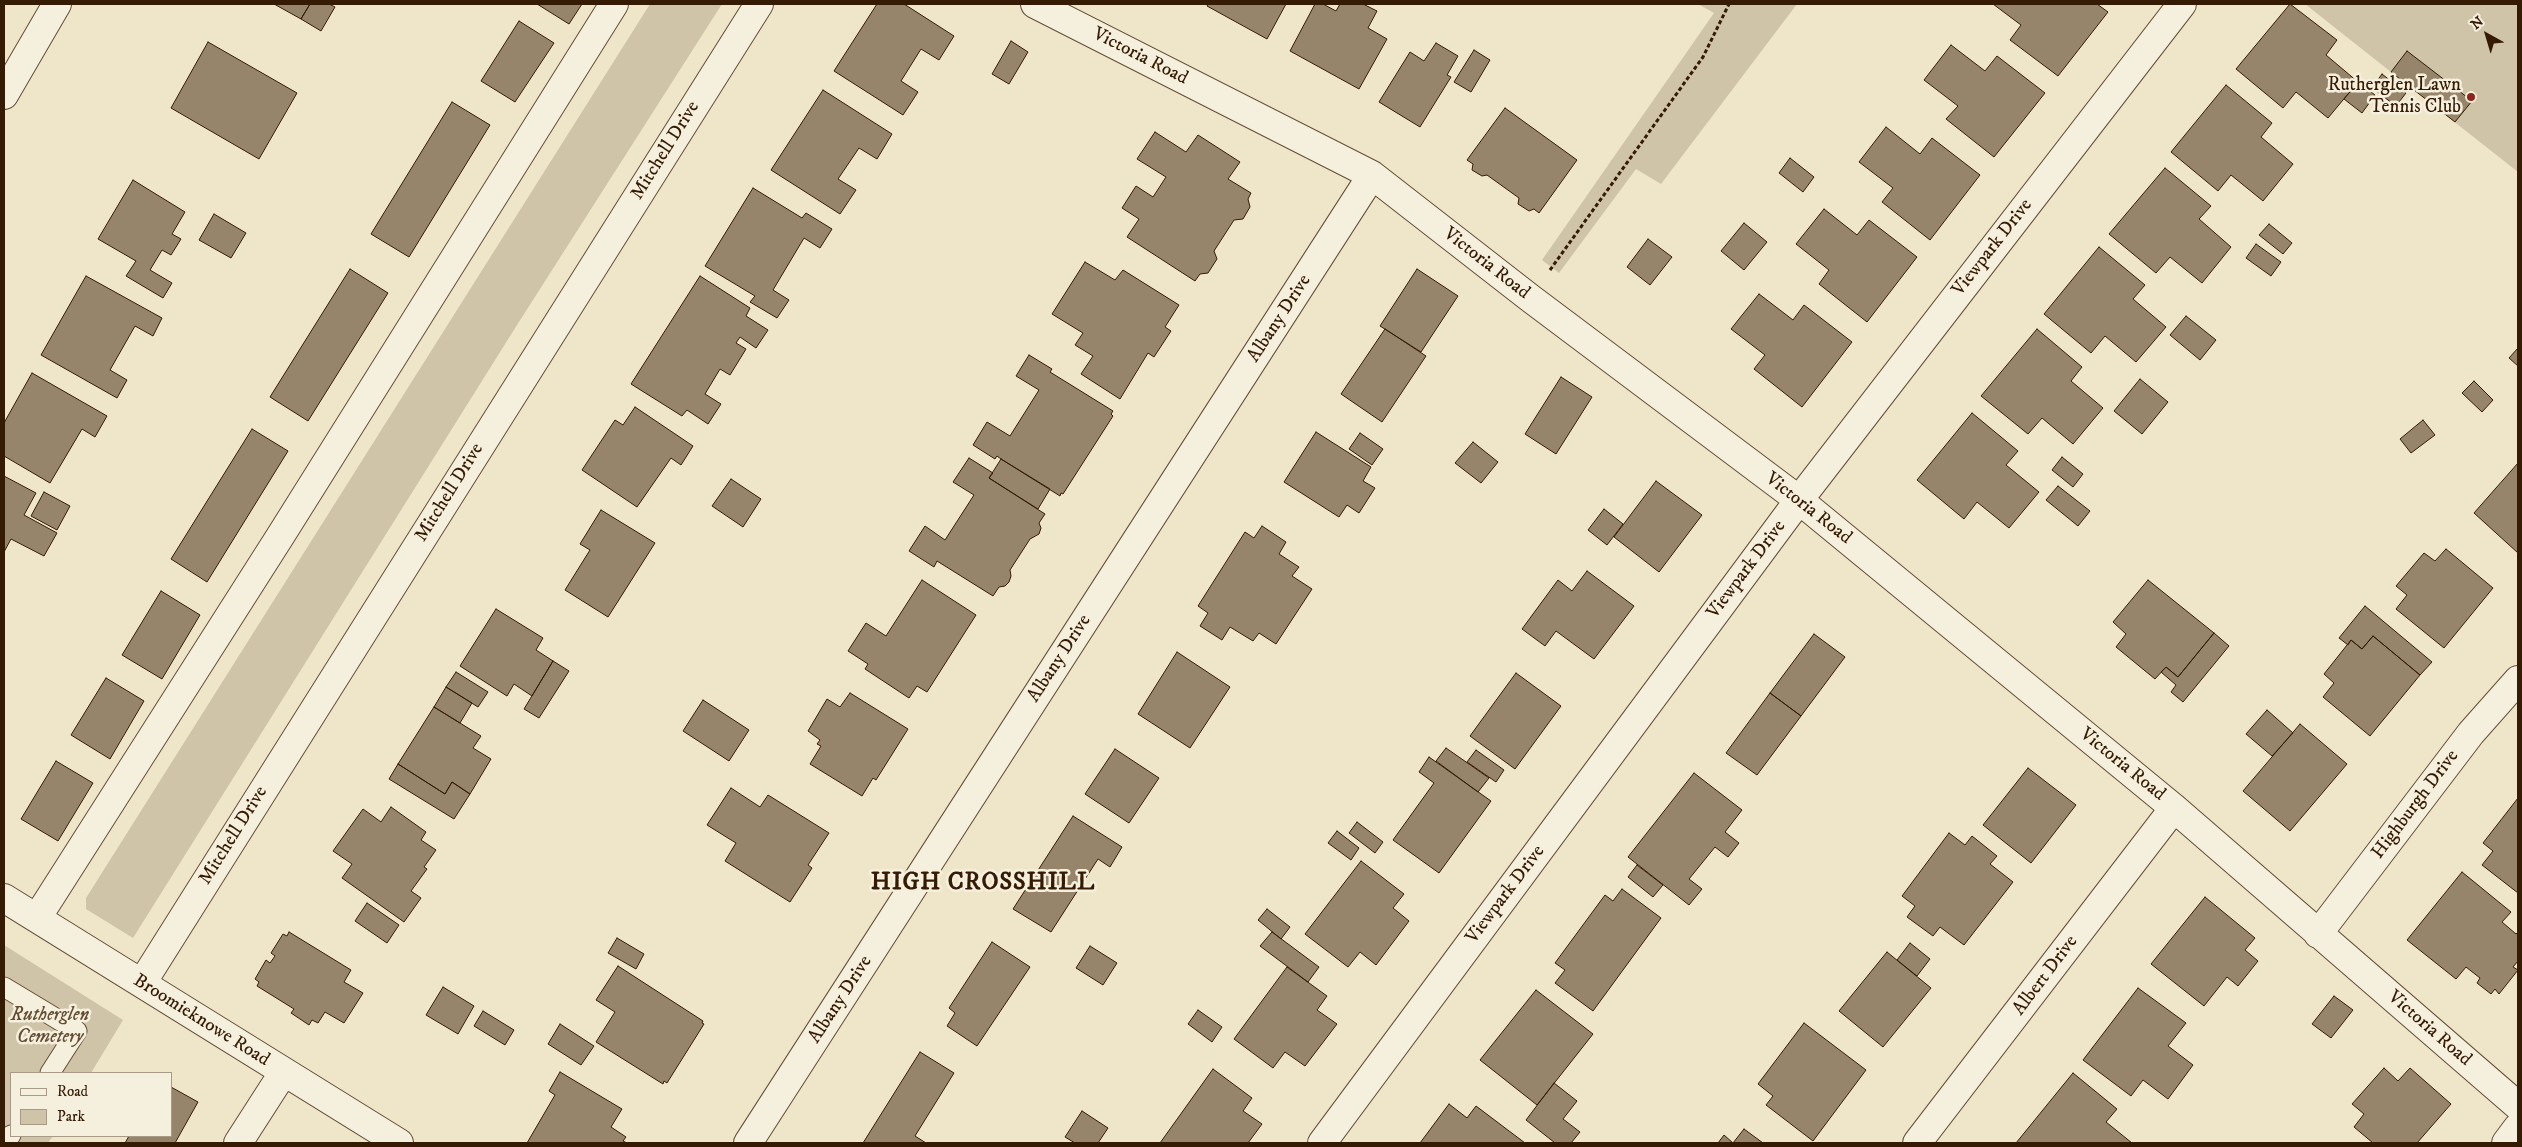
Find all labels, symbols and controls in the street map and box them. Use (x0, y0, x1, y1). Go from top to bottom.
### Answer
north arrow (2462, 10, 2512, 60)
text: N (2467, 13, 2488, 34)
street label: Victoria Road (1089, 23, 1191, 91)
place label: Rutherglen Lawn Tennis Club (2328, 75, 2461, 119)
marker: Rutherglen Lawn Tennis Club (2465, 91, 2477, 103)
street label: Mitchell Drive (627, 97, 705, 205)
street label: Viewpark Drive (1948, 195, 2038, 301)
street label: Victoria Road (1438, 223, 1534, 305)
street label: Albany Drive (1243, 271, 1317, 367)
street label: Mitchell Drive (411, 439, 489, 547)
street label: Victoria Road (1760, 468, 1856, 550)
street label: Viewpark Drive (1703, 516, 1791, 624)
street label: Albany Drive (1023, 611, 1097, 707)
street label: Victoria Road (2075, 724, 2169, 806)
street label: Highburgh Drive (2368, 746, 2464, 864)
street label: Mitchell Drive (195, 782, 273, 890)
street label: Viewpark Drive (1462, 841, 1550, 949)
district label: HIGH CROSSHILL (869, 870, 1097, 898)
street label: Albert Drive (2009, 932, 2083, 1020)
street label: Albany Drive (804, 952, 878, 1048)
street label: Broomieknowe Road (129, 970, 273, 1072)
street label: Victoria Road (2382, 986, 2476, 1072)
park label: Rutherglen Cemetery (11, 1005, 89, 1049)
legend (10, 1072, 172, 1137)
text: Road (57, 1082, 88, 1101)
text: Park (57, 1107, 85, 1126)

